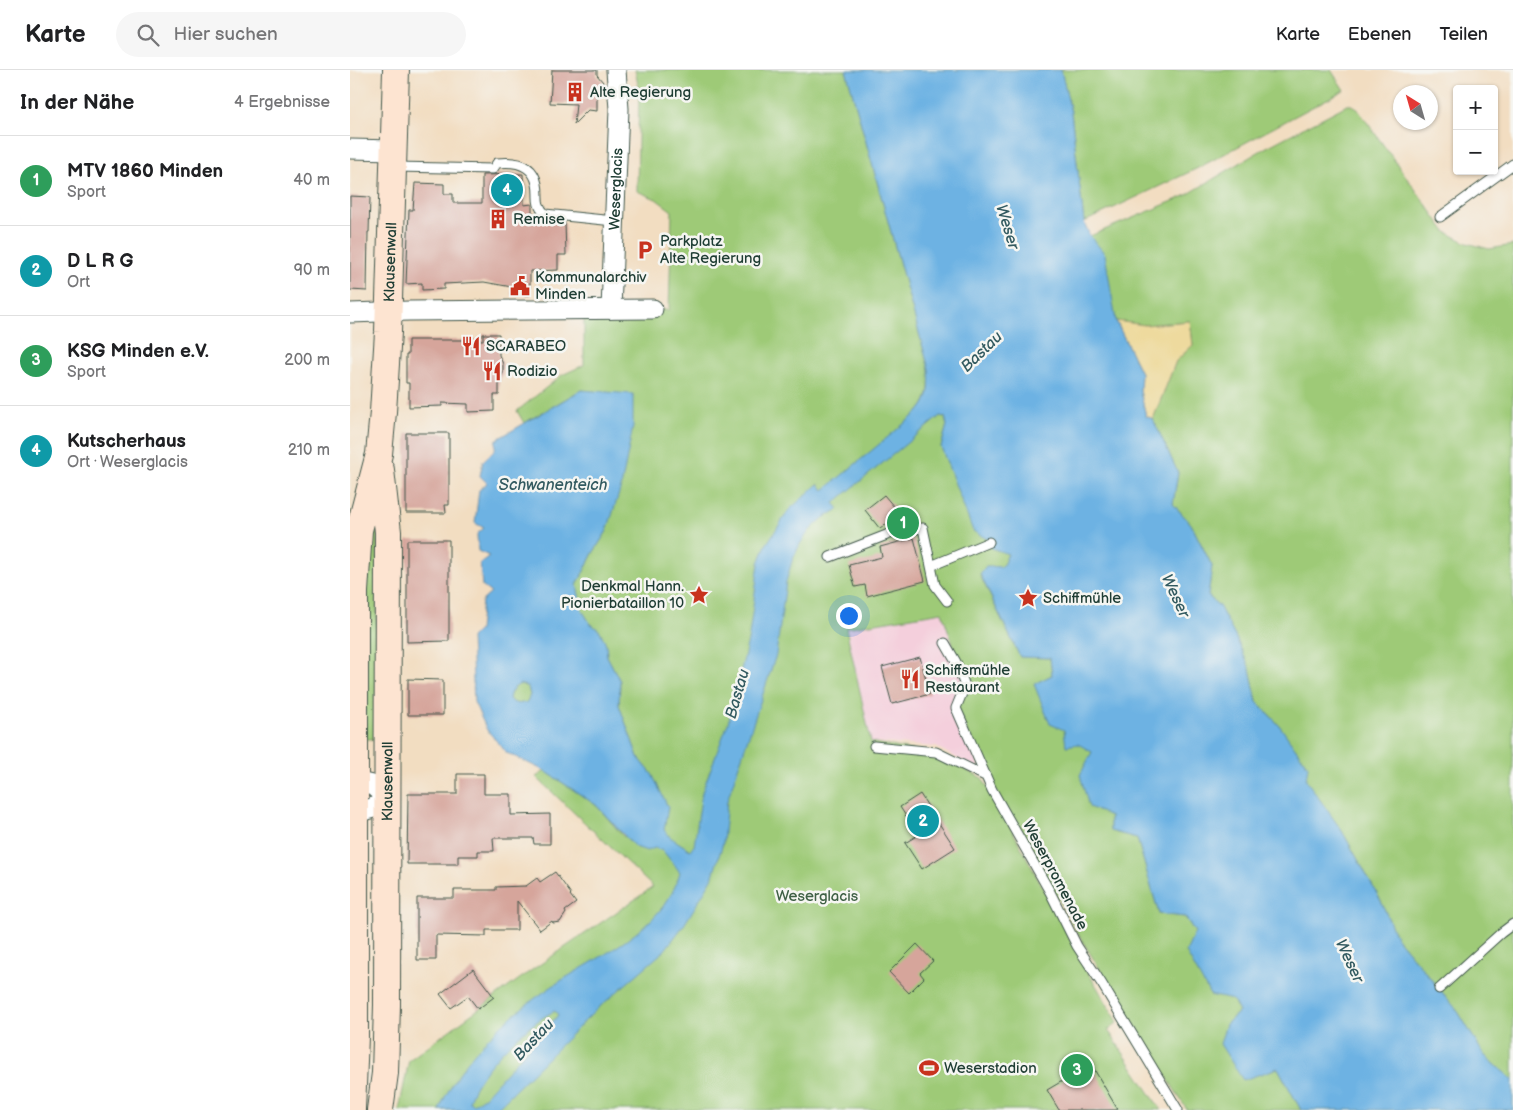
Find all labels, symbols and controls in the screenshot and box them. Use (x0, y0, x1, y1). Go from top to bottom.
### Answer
search box (116, 12, 466, 57)
text: Karte (25, 20, 86, 49)
icon: search (134, 21, 162, 49)
text: Hier suchen (174, 23, 278, 46)
text: Karte (1276, 24, 1320, 45)
text: Ebenen (1348, 24, 1411, 45)
text: Teilen (1439, 24, 1488, 45)
building icon: Alte Regierung (564, 81, 586, 103)
place label: Alte Regierung (590, 83, 691, 102)
north arrow (1393, 85, 1438, 130)
map controls (1453, 85, 1498, 175)
button: + (1453, 85, 1498, 130)
text: In der Nähe (20, 90, 134, 115)
text: 4 Ergebnisse (234, 93, 330, 112)
button: − (1453, 130, 1498, 175)
street label: Weserglacis (605, 147, 627, 231)
text: MTV 1860 Minden (67, 160, 223, 183)
text: 1 (33, 171, 39, 190)
text: 40 m (293, 171, 330, 190)
pin: 4 (491, 171, 523, 209)
text: Sport (67, 183, 106, 202)
water label: Weser (991, 202, 1023, 253)
building icon: Remise (487, 208, 509, 230)
place label: Remise (513, 210, 565, 229)
street label: Klausenwall (379, 222, 401, 302)
place label: Parkplatz Alte Regierung (660, 232, 761, 268)
parking icon: Parkplatz Alte Regierung (634, 239, 656, 261)
text: D L R G (67, 250, 134, 273)
text: 2 (31, 261, 41, 280)
text: 90 m (294, 261, 330, 280)
place label: Kommunalarchiv Minden (535, 268, 647, 304)
text: Ort (67, 273, 90, 292)
public building icon: Kommunalarchiv Minden (509, 275, 531, 297)
water label: Bastau (957, 328, 1007, 376)
restaurant icon: SCARABEO (460, 335, 482, 357)
place label: SCARABEO (486, 337, 566, 356)
text: KSG Minden e.V. (67, 340, 209, 363)
text: 3 (31, 351, 41, 370)
text: 200 m (284, 351, 330, 370)
restaurant icon: Rodizio (481, 360, 503, 382)
place label: Rodizio (507, 362, 558, 381)
text: Sport (67, 363, 106, 382)
text: Kutscherhaus (67, 430, 186, 453)
text: 4 (31, 441, 41, 460)
text: 210 m (288, 441, 330, 460)
text: Ort · Weserglacis (67, 453, 188, 472)
water label: Schwanenteich (499, 476, 608, 495)
pin: 1 (887, 504, 919, 542)
water label: Weser (1157, 571, 1194, 622)
place label: Denkmal Hann. Pionierbataillon 10 (561, 577, 684, 613)
place icon: Denkmal Hann. Pionierbataillon 10 (688, 584, 710, 606)
place icon: Schiffmühle (1017, 587, 1039, 609)
place label: Schiffmühle (1043, 589, 1121, 608)
your location (836, 603, 862, 629)
place label: Schiffsmühle Restaurant (925, 661, 1010, 697)
water label: Bastau (722, 667, 754, 721)
restaurant icon: Schiffsmühle Restaurant (899, 668, 921, 690)
street label: Klausenwall (378, 742, 397, 821)
pin: 2 (907, 802, 939, 840)
street label: Weserpromenade (1018, 817, 1092, 933)
park label: Weserglacis (776, 887, 859, 906)
water label: Weser (1331, 936, 1368, 987)
water label: Bastau (510, 1015, 558, 1065)
pin: 3 (1061, 1051, 1093, 1089)
sports icon: Weserstadion (918, 1057, 940, 1079)
place label: Weserstadion (944, 1059, 1037, 1078)

